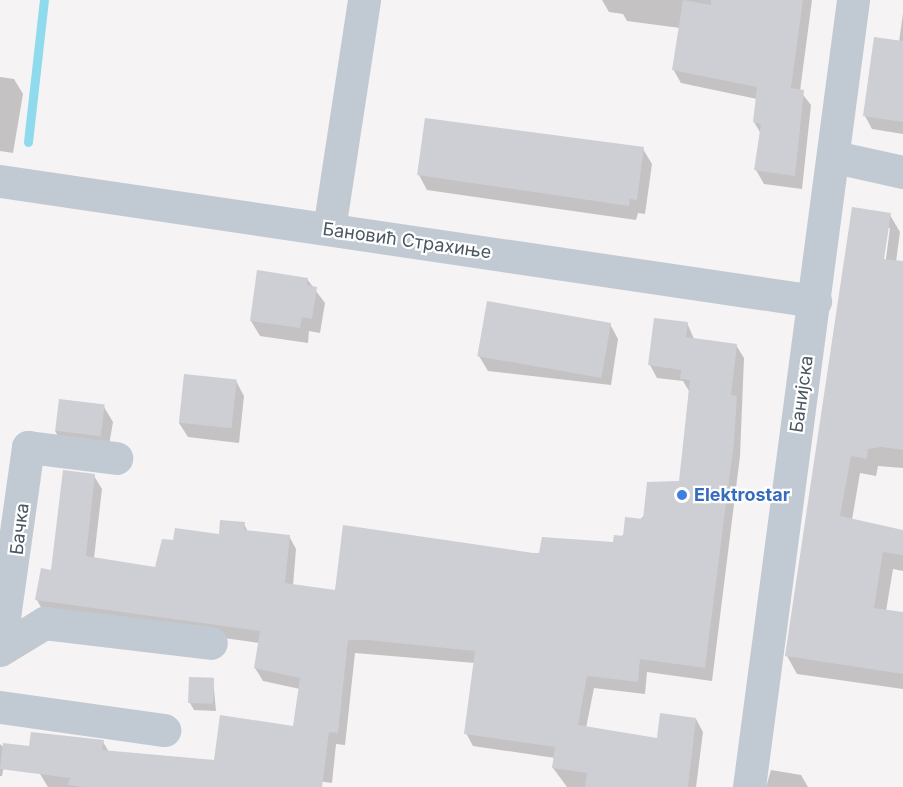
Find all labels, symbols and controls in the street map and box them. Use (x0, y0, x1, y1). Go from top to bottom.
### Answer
street label: Бановић Страхиње (321, 218, 493, 264)
street label: Банијска (786, 354, 818, 434)
place label: Elektrostar (694, 484, 790, 506)
marker: Elektrostar (675, 488, 689, 502)
street label: Бачка (6, 502, 34, 556)

